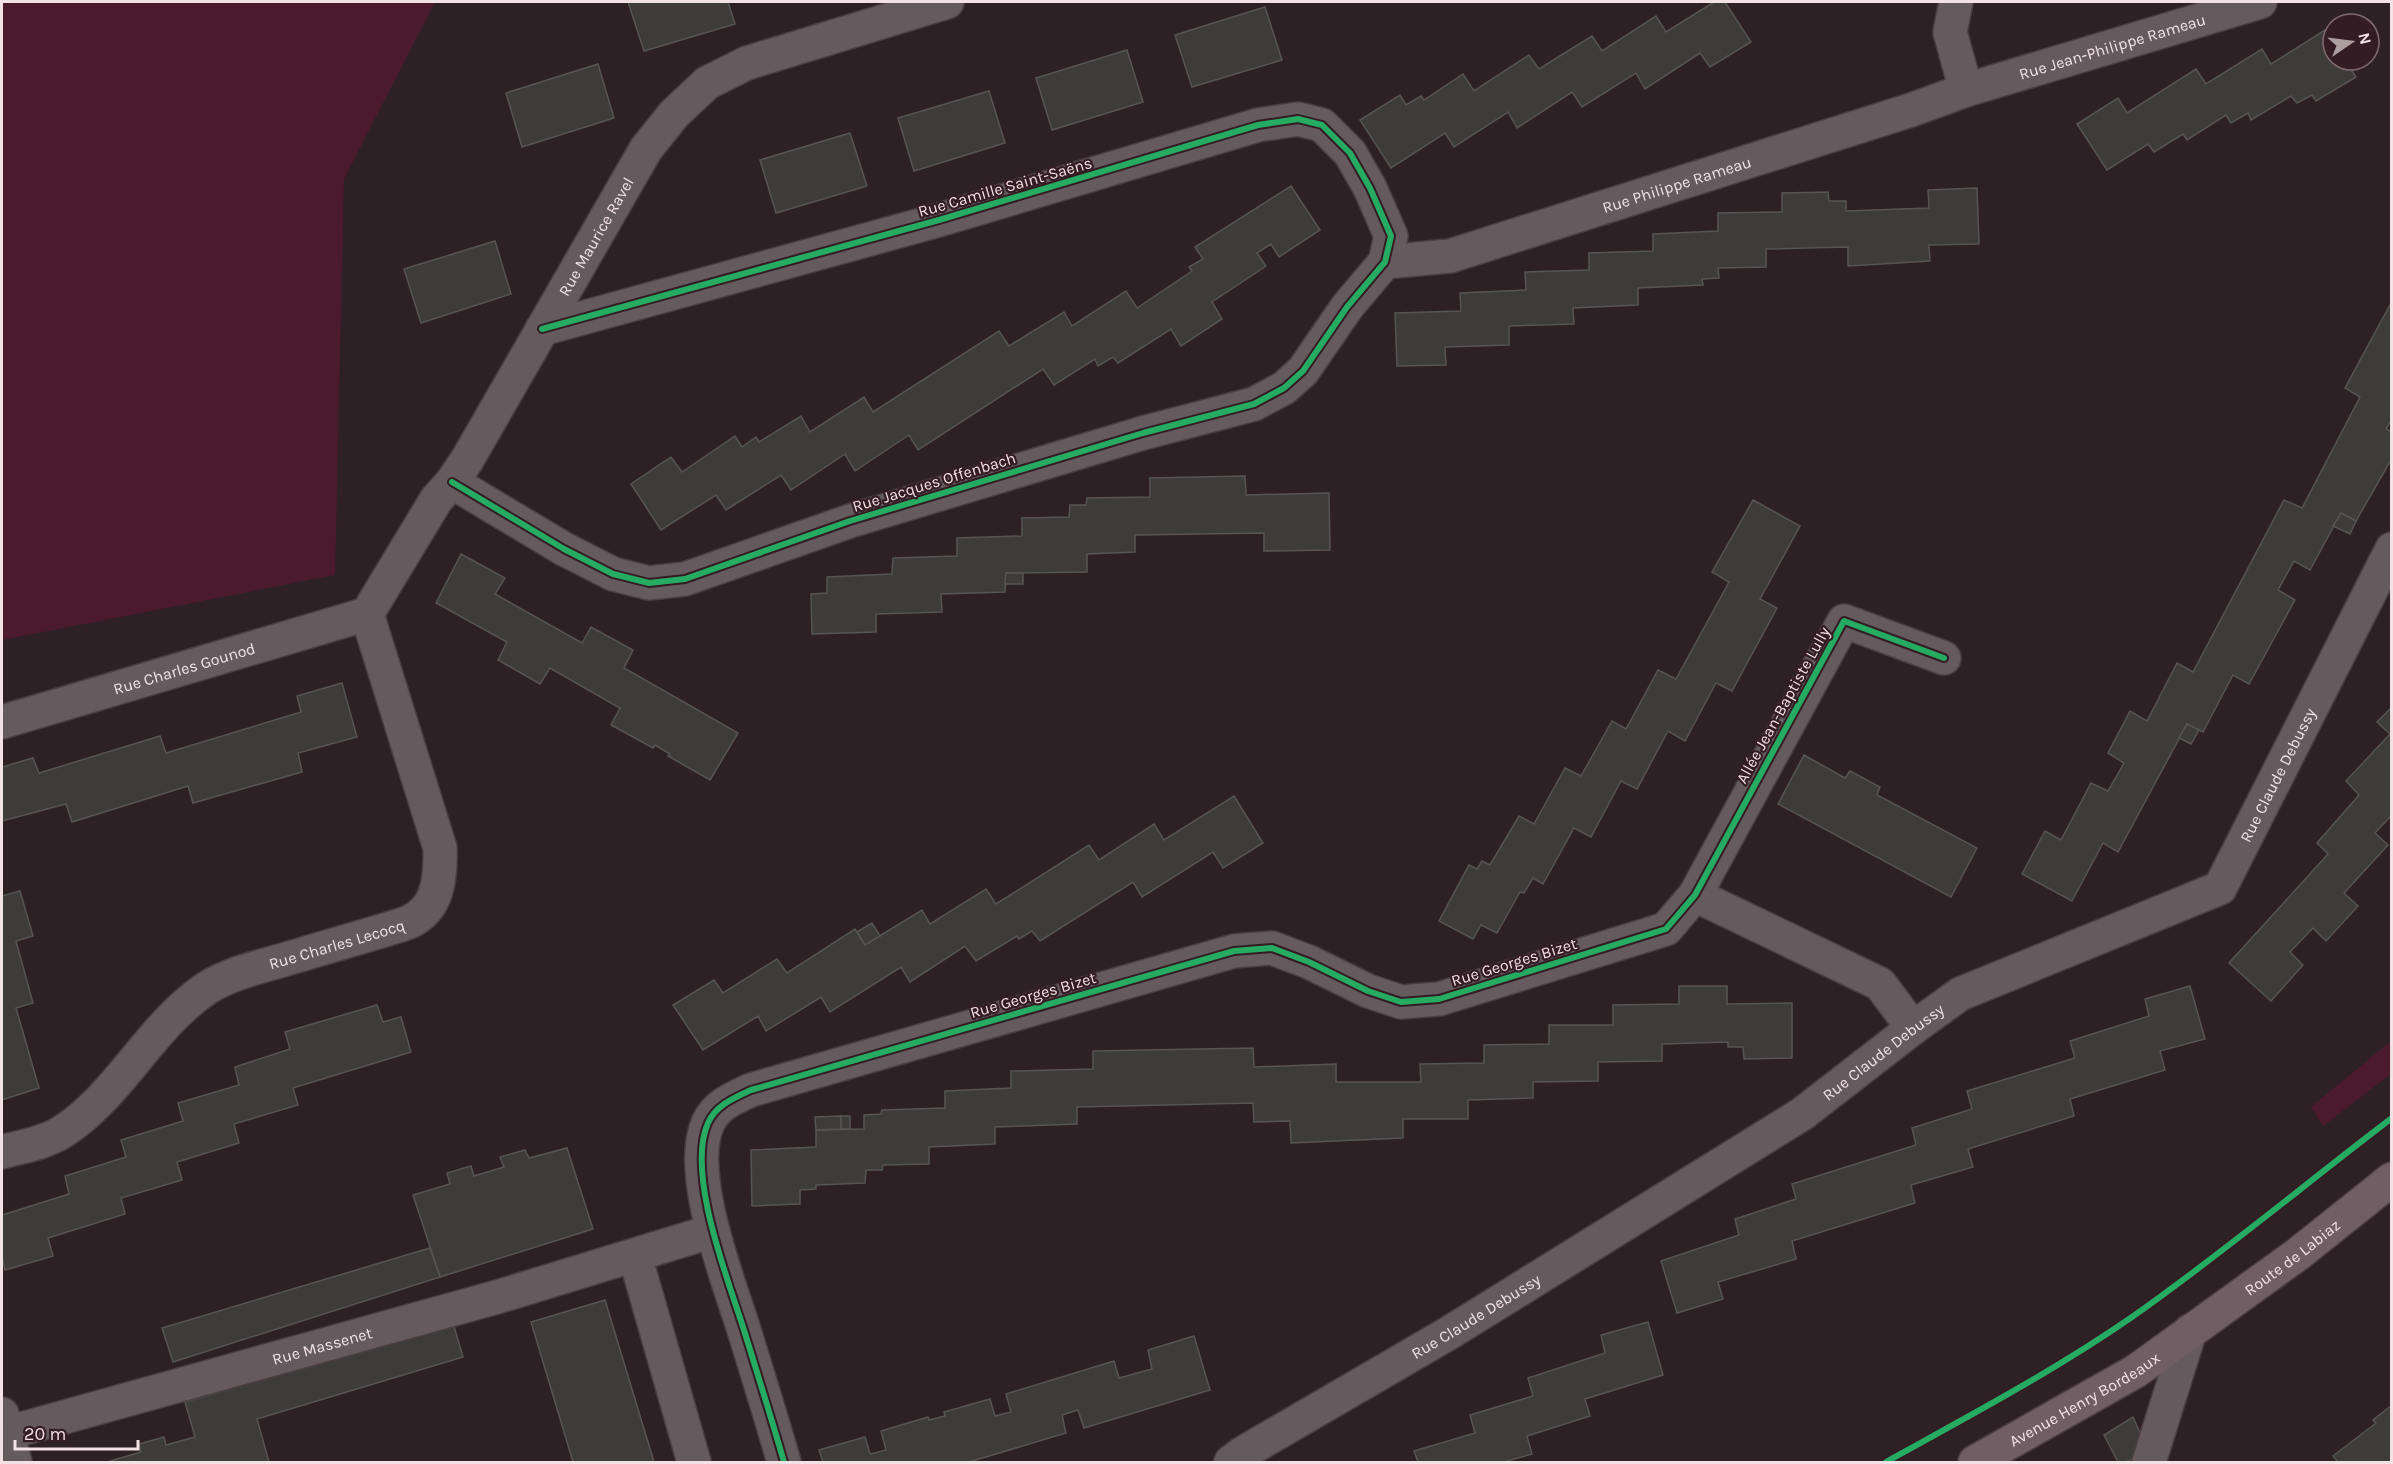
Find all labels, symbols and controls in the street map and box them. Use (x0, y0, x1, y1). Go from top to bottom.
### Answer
street label: Rue Jean-Philippe Rameau (2017, 9, 2208, 83)
north arrow (2321, 12, 2381, 72)
text: N (2354, 31, 2376, 46)
street label: Rue Philippe Rameau (1600, 152, 1753, 217)
street label: Rue Camille Saint-Saëns (916, 153, 1094, 221)
street label: Rue Maurice Ravel (554, 174, 637, 299)
street label: Rue Jacques Offenbach (850, 448, 1018, 516)
street label: Allée Jean-Baptiste Lully (1732, 623, 1834, 787)
street label: Rue Charles Gounod (111, 638, 257, 698)
street label: Rue Claude Debussy (2236, 704, 2320, 845)
street label: Rue Charles Lecocq (267, 915, 407, 973)
street label: Rue Georges Bizet (1449, 934, 1579, 990)
street label: Rue Georges Bizet (968, 968, 1098, 1022)
street label: Rue Claude Debussy (1819, 999, 1948, 1104)
street label: Route de Labiaz (2240, 1215, 2344, 1299)
street label: Rue Claude Debussy (1408, 1269, 1544, 1363)
street label: Rue Massenet (270, 1323, 374, 1368)
street label: Avenue Henry Bordeaux (2006, 1348, 2163, 1450)
scale bar (15, 1413, 138, 1451)
text: 20 m (24, 1423, 66, 1445)

